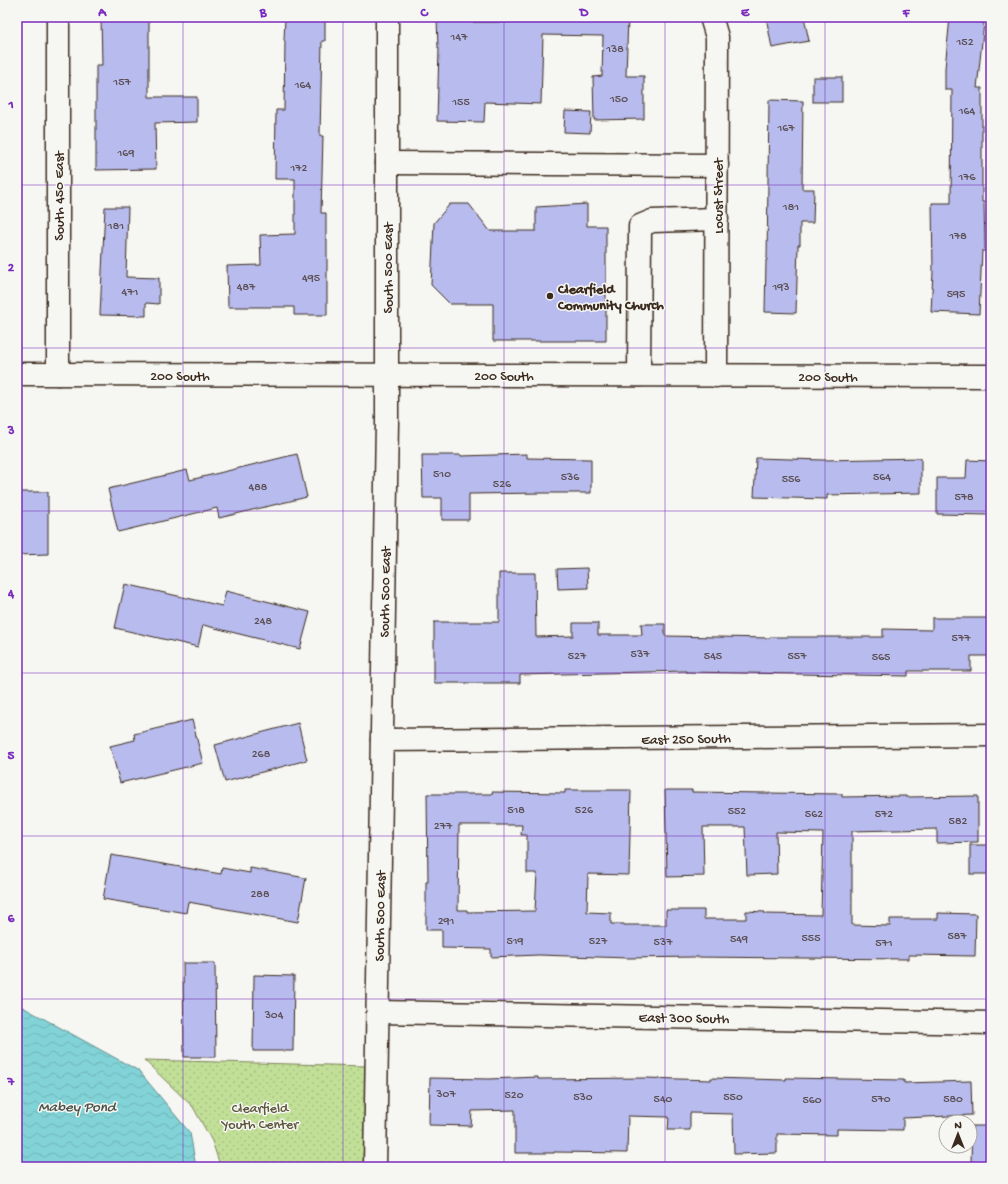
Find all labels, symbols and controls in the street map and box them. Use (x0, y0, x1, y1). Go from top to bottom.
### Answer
text: A (97, 6, 107, 21)
text: B (259, 6, 268, 21)
text: C (419, 6, 429, 21)
text: D (579, 6, 589, 21)
text: E (741, 6, 750, 21)
text: F (902, 6, 911, 21)
house number: 147 (450, 31, 468, 45)
house number: 152 (955, 36, 974, 50)
house number: 138 (605, 43, 624, 57)
house number: 157 (112, 76, 131, 90)
house number: 164 (294, 79, 312, 93)
house number: 150 (609, 93, 628, 107)
house number: 155 (451, 96, 470, 110)
text: 1 (7, 98, 14, 113)
house number: 164 (958, 105, 976, 119)
house number: 167 (776, 122, 795, 136)
house number: 169 (117, 147, 134, 161)
street label: South 450 East (52, 150, 69, 241)
street label: Locust Street (711, 157, 728, 234)
house number: 172 (290, 162, 308, 176)
house number: 176 (957, 171, 977, 185)
house number: 181 (782, 201, 799, 215)
house number: 181 (107, 220, 124, 234)
street label: South 500 East (381, 221, 398, 313)
house number: 178 (948, 230, 967, 244)
text: 2 (8, 261, 15, 276)
house number: 495 (302, 272, 320, 286)
house number: 487 (237, 281, 256, 295)
house number: 193 (771, 281, 790, 295)
place label: Clearfield Community Church (557, 282, 664, 315)
house number: 471 (122, 286, 139, 300)
house number: 595 (947, 288, 965, 302)
marker: Clearfield Community Church (545, 291, 555, 301)
street label: 200 South (150, 369, 210, 386)
street label: 200 South (474, 369, 534, 386)
street label: 200 South (798, 370, 858, 387)
text: 3 (7, 424, 15, 439)
house number: 510 (433, 468, 451, 482)
house number: 536 (561, 471, 580, 485)
house number: 564 (873, 471, 891, 485)
house number: 556 (782, 473, 801, 487)
house number: 526 (493, 478, 512, 492)
house number: 488 (249, 481, 268, 495)
house number: 578 (954, 491, 974, 505)
street label: South 500 East (377, 545, 396, 638)
text: 4 (7, 587, 15, 602)
house number: 248 (254, 615, 272, 629)
house number: 577 (952, 632, 971, 646)
house number: 537 (631, 648, 650, 662)
house number: 527 (568, 650, 587, 664)
house number: 545 (704, 650, 722, 664)
house number: 557 (788, 650, 807, 664)
house number: 565 (872, 651, 890, 665)
street label: East 250 South (641, 731, 732, 750)
house number: 268 (252, 748, 271, 762)
text: 5 (8, 749, 15, 764)
house number: 518 (507, 804, 525, 818)
house number: 526 (575, 804, 594, 818)
house number: 552 (728, 805, 746, 819)
house number: 562 (805, 808, 823, 822)
house number: 572 (875, 808, 893, 822)
house number: 582 (949, 815, 967, 829)
house number: 277 (434, 820, 453, 834)
street label: South 500 East (372, 869, 391, 962)
house number: 288 (250, 888, 270, 902)
text: 6 (8, 912, 15, 927)
house number: 291 (438, 915, 455, 929)
house number: 587 (947, 930, 967, 944)
house number: 555 (802, 932, 820, 946)
house number: 549 (730, 933, 748, 947)
house number: 519 (506, 935, 524, 949)
house number: 527 (589, 935, 608, 949)
house number: 537 (654, 936, 673, 950)
house number: 571 (875, 937, 893, 951)
house number: 304 (264, 1009, 284, 1023)
street label: East 300 South (638, 1010, 730, 1029)
text: 7 (7, 1075, 16, 1090)
house number: 307 (435, 1088, 456, 1102)
house number: 520 (504, 1089, 524, 1103)
house number: 530 (573, 1091, 593, 1105)
house number: 550 (723, 1091, 743, 1105)
house number: 540 (654, 1093, 673, 1107)
house number: 570 (871, 1093, 891, 1107)
house number: 580 (943, 1093, 963, 1107)
house number: 560 (802, 1094, 822, 1108)
water label: Mabey Pond (38, 1099, 118, 1117)
park label: Clearfield Youth Center (220, 1101, 299, 1134)
north arrow (938, 1114, 978, 1154)
text: N (954, 1120, 962, 1132)

